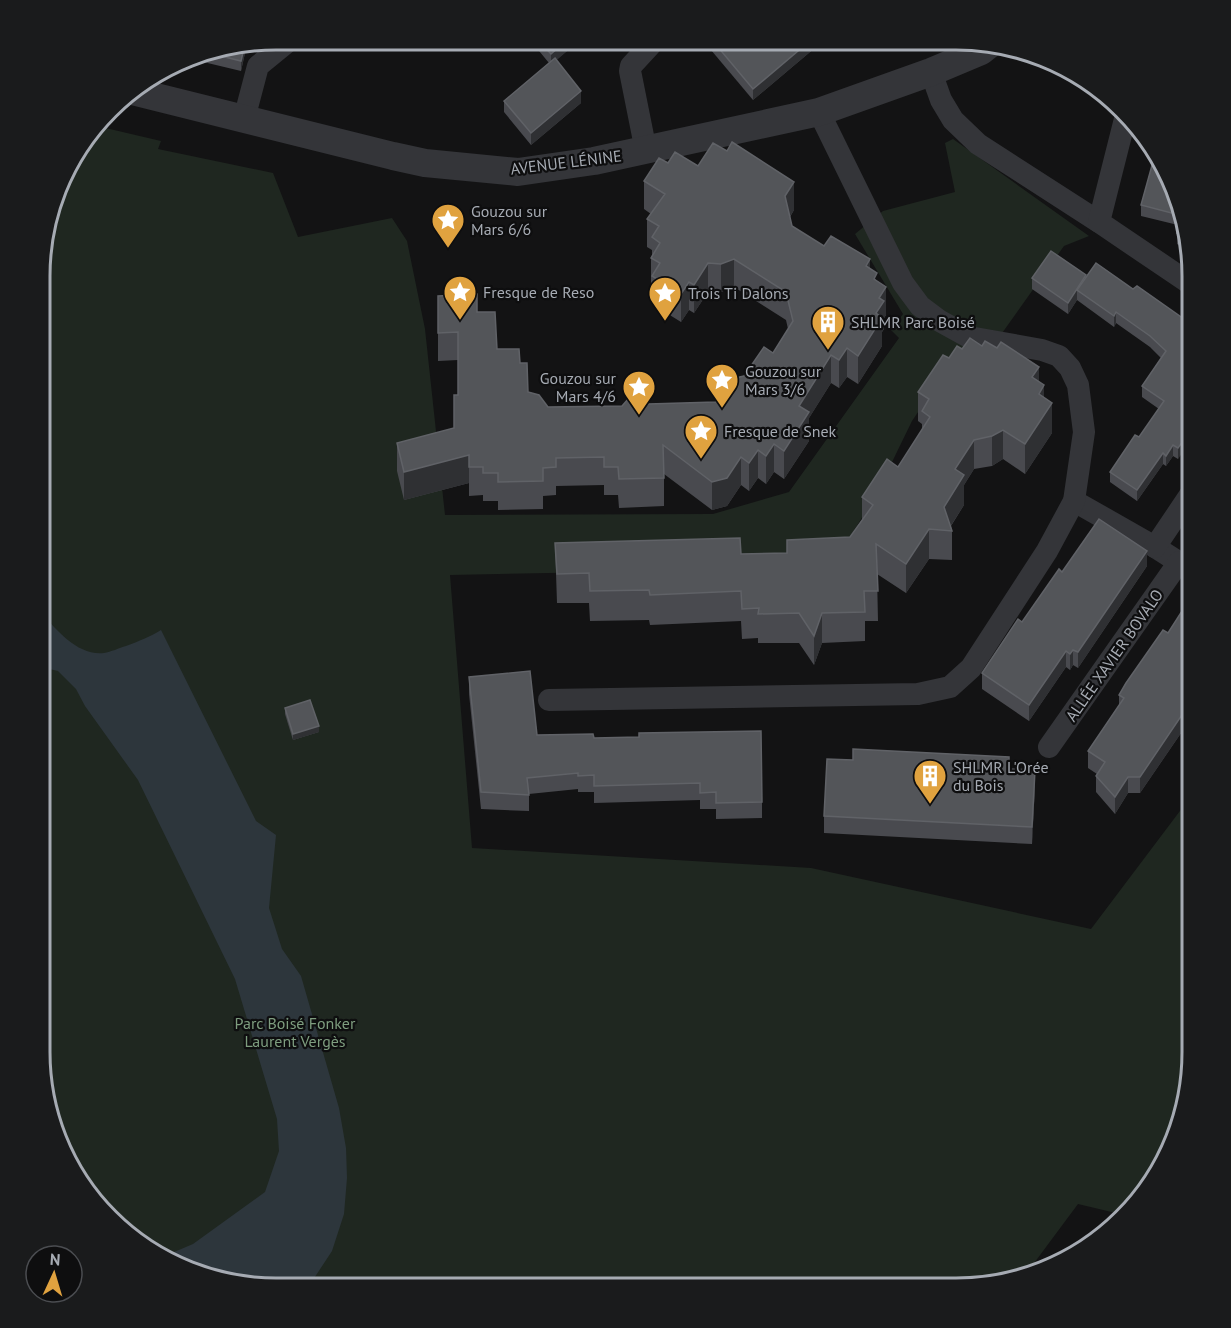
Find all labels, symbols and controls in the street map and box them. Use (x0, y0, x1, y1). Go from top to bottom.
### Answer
street label: AVENUE LÉNINE (509, 145, 623, 179)
place label: Gouzou sur Mars 6/6 (471, 201, 548, 239)
place icon: Gouzou sur Mars 6/6 (430, 202, 466, 249)
place icon: Fresque de Reso (442, 274, 478, 321)
place icon: Trois Ti Dalons (647, 275, 683, 322)
place label: Fresque de Reso (483, 282, 594, 302)
place label: Trois Ti Dalons (688, 283, 789, 303)
building icon: SHLMR Parc Boisé (810, 304, 846, 351)
place label: SHLMR Parc Boisé (851, 312, 975, 332)
place label: Gouzou sur Mars 3/6 (745, 361, 822, 399)
place icon: Gouzou sur Mars 3/6 (704, 362, 740, 409)
place label: Gouzou sur Mars 4/6 (540, 368, 617, 406)
place icon: Gouzou sur Mars 4/6 (621, 369, 657, 416)
place icon: Fresque de Snek (683, 413, 719, 460)
place label: Fresque de Snek (724, 421, 837, 441)
street label: ALLÉE XAVIER BOVALO (1061, 585, 1167, 725)
place label: SHLMR L'Orée du Bois (953, 757, 1049, 795)
building icon: SHLMR L'Orée du Bois (912, 758, 948, 805)
park label: Parc Boisé Fonker Laurent Vergès (235, 1013, 356, 1051)
north arrow (24, 1244, 84, 1304)
text: N (49, 1249, 61, 1269)

